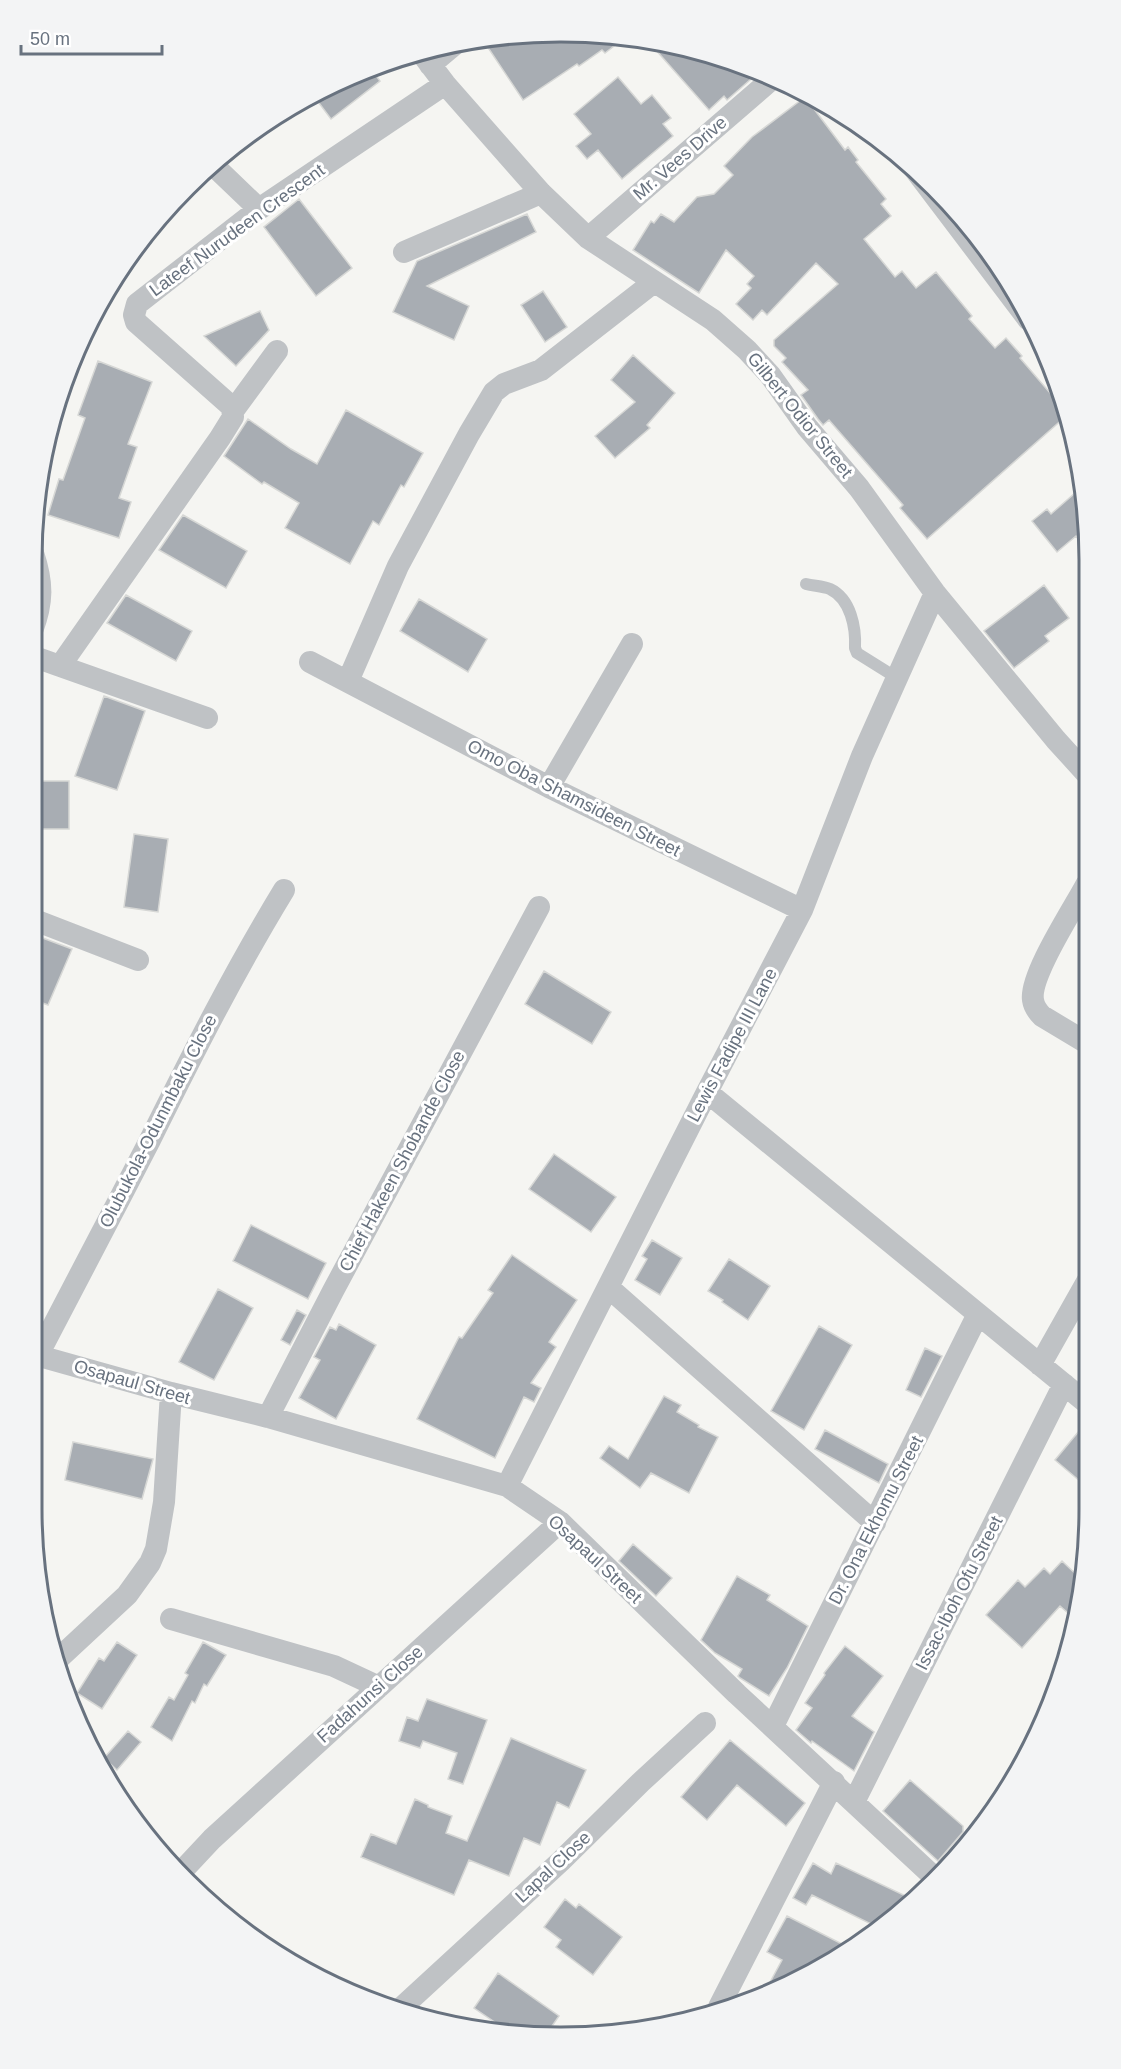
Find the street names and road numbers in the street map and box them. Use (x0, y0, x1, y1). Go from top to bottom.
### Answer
street label: Mr. Vees Drive (629, 112, 731, 204)
street label: Lateef Nurudeen Crescent (146, 160, 328, 300)
street label: Gilbert Odior Street (743, 348, 857, 482)
street label: Omo Oba Shamsideen Street (464, 735, 684, 861)
street label: Lewis Fadipe III Lane (683, 965, 781, 1125)
street label: Olubukola-Odunmbaku Close (95, 1011, 221, 1231)
street label: Chief Hakeen Shobande Close (335, 1047, 469, 1275)
street label: Osapaul Street (72, 1356, 192, 1408)
street label: Dr. Ona Ekhomu Street (825, 1433, 927, 1607)
street label: Osapaul Street (544, 1511, 646, 1607)
street label: Issac-Iboh Ofu Street (911, 1513, 1007, 1673)
street label: Fadahunsi Close (313, 1641, 427, 1747)
street label: Lapal Close (511, 1827, 595, 1907)

